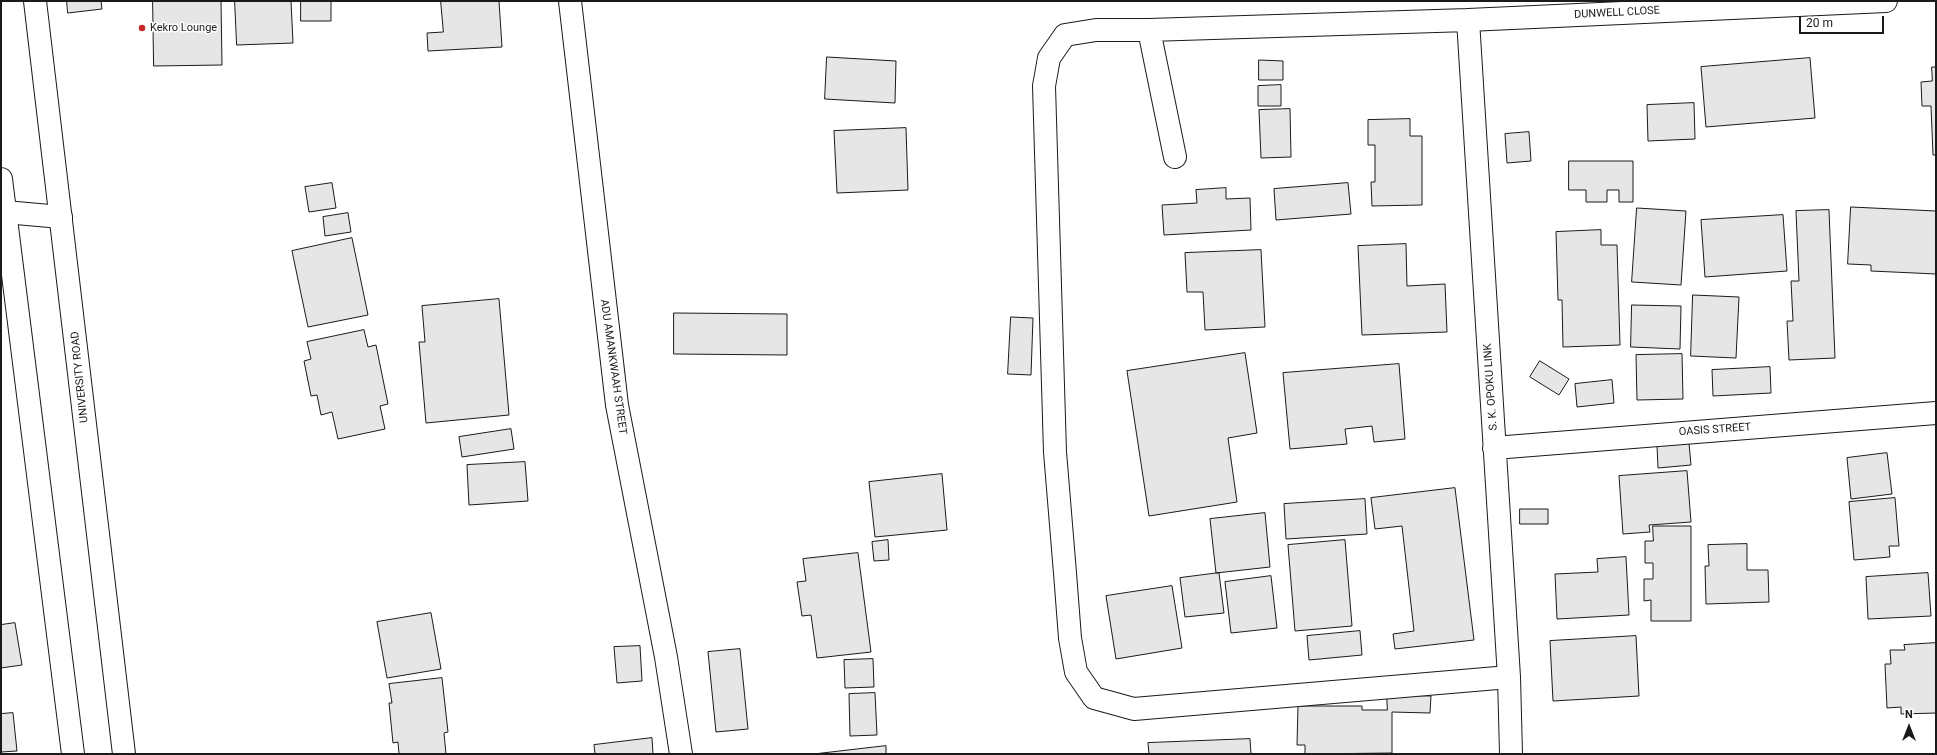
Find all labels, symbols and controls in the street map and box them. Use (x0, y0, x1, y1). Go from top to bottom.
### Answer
street label: DUNWELL CLOSE (1574, 4, 1660, 22)
scale bar (1801, 8, 1886, 34)
text: 20 m (1806, 16, 1833, 30)
place label: Kekro Lounge (150, 21, 217, 35)
marker: Kekro Lounge (137, 23, 147, 33)
street label: ADU AMANKWAAH STREET (597, 298, 629, 436)
street label: UNIVERSITY ROAD (69, 331, 91, 423)
street label: S. K. OPOKU LINK (1481, 343, 1501, 431)
street label: OASIS STREET (1678, 421, 1752, 439)
north arrow (1889, 707, 1929, 747)
text: N (1905, 708, 1913, 721)

